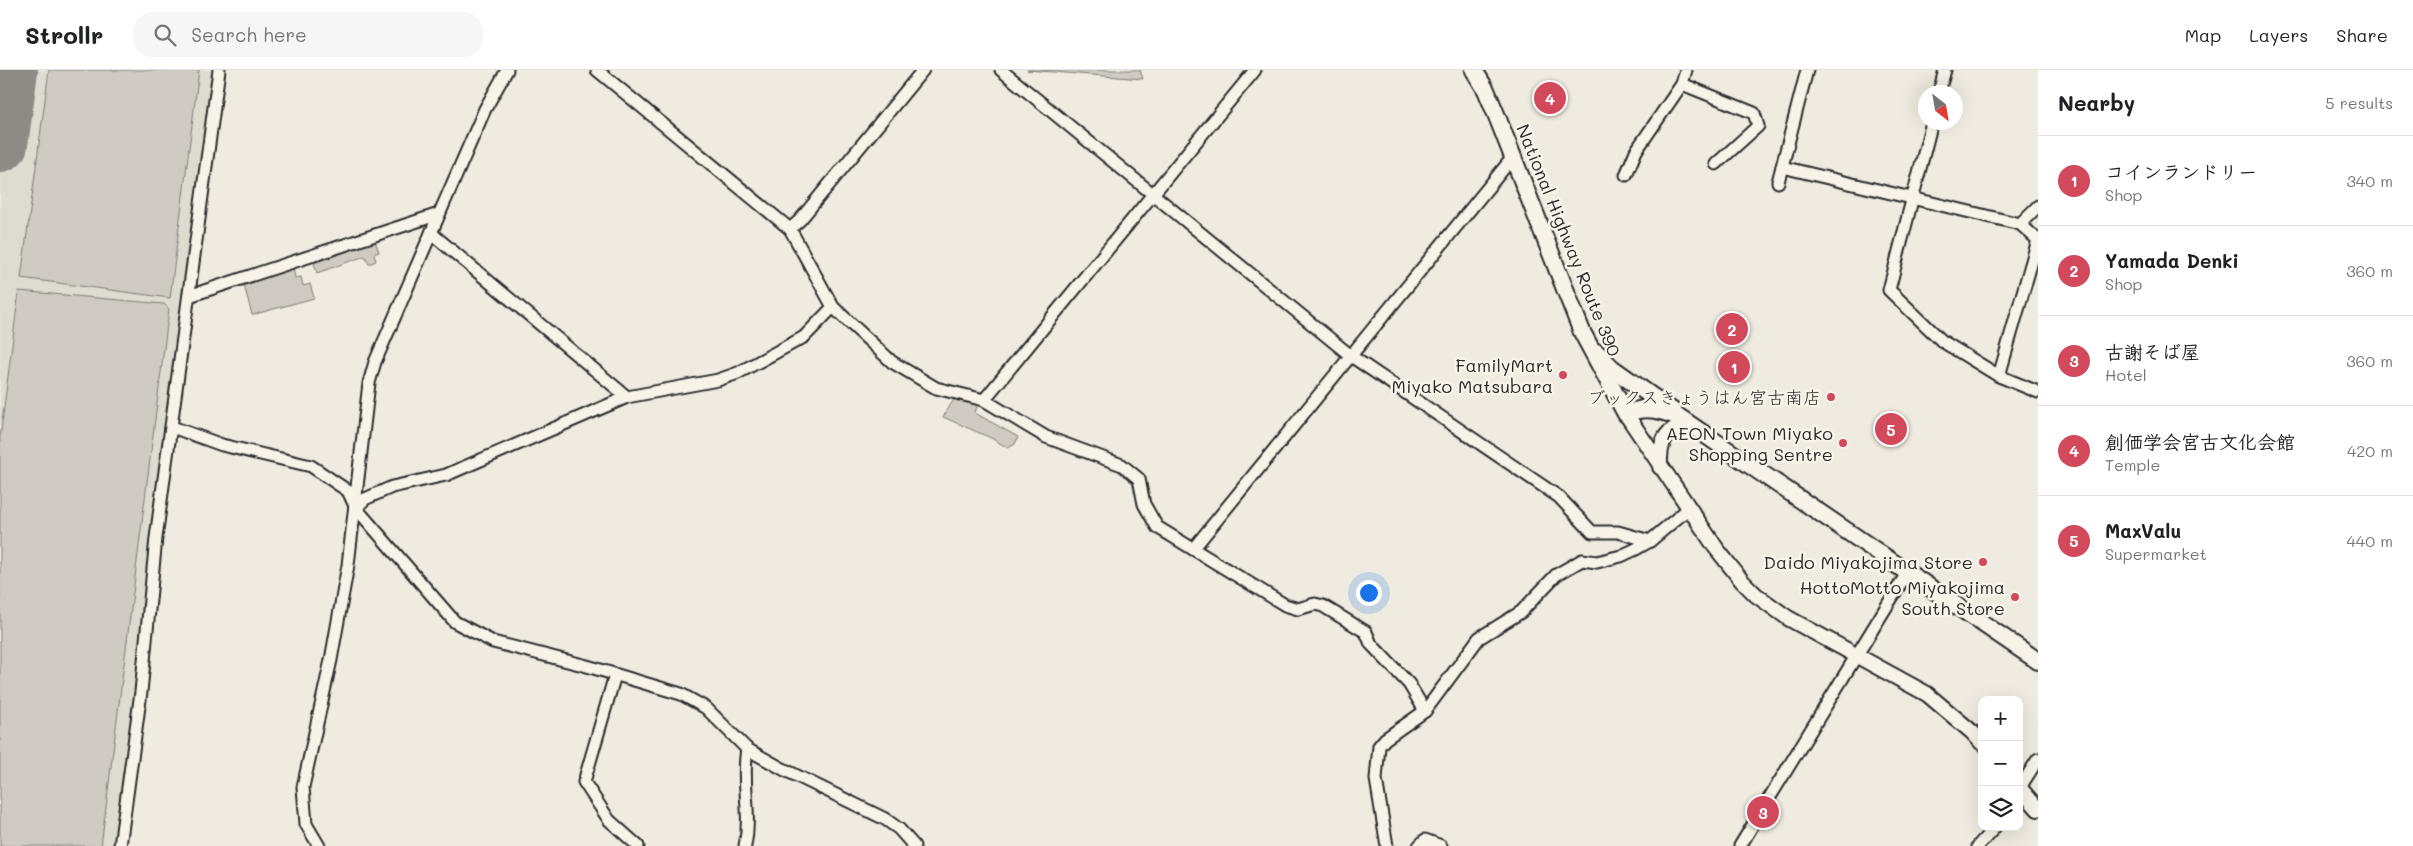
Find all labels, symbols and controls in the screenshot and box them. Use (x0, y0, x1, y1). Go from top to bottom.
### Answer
search box (133, 12, 483, 57)
text: Strollr (25, 19, 103, 50)
icon: search (151, 21, 179, 49)
text: Search here (191, 22, 307, 47)
text: Map (2185, 23, 2221, 47)
text: Layers (2249, 23, 2308, 47)
text: Share (2336, 23, 2388, 47)
pin: 4 (1534, 79, 1566, 117)
north arrow (1918, 85, 1963, 130)
text: Nearby (2058, 89, 2135, 116)
text: 5 results (2325, 92, 2393, 113)
street label: National Highway Route 390 (1511, 120, 1627, 360)
text: コインランドリー (2105, 159, 2257, 184)
text: 1 (2070, 170, 2078, 191)
text: 340 m (2346, 170, 2393, 191)
text: Shop (2105, 184, 2142, 205)
text: Yamada Denki (2105, 248, 2239, 273)
text: 2 (2070, 260, 2078, 281)
text: 360 m (2346, 260, 2393, 281)
text: Shop (2105, 273, 2142, 294)
pin: 2 (1716, 310, 1748, 348)
text: 古謝そば屋 (2105, 339, 2200, 364)
pin: 1 (1718, 348, 1750, 386)
text: 3 (2069, 350, 2079, 371)
text: 360 m (2346, 350, 2393, 371)
place label: FamilyMart Miyako Matsubara (1392, 353, 1553, 398)
text: Hotel (2105, 364, 2147, 385)
marker: FamilyMart Miyako Matsubara (1557, 369, 1569, 381)
place label: ブックスきょうはん宮古南店 (1587, 385, 1821, 409)
marker: ブックスきょうはん宮古南店 (1825, 391, 1837, 403)
pin: 5 (1875, 410, 1907, 448)
place label: AEON Town Miyako Shopping Sentre (1666, 421, 1833, 466)
text: 創価学会宮古文化会館 (2105, 429, 2295, 454)
marker: AEON Town Miyako Shopping Sentre (1837, 437, 1849, 449)
text: 4 (2069, 440, 2079, 461)
text: 420 m (2347, 440, 2393, 461)
text: Temple (2105, 454, 2160, 475)
text: MaxValu (2105, 518, 2181, 543)
text: 5 (2069, 530, 2079, 551)
text: 440 m (2346, 530, 2393, 551)
text: Supermarket (2105, 543, 2207, 564)
place label: Daido Miyakojima Store (1764, 550, 1973, 574)
marker: Daido Miyakojima Store (1977, 556, 1989, 568)
place label: HottoMotto Miyakojima South Store (1800, 575, 2005, 620)
your location (1356, 580, 1382, 606)
marker: HottoMotto Miyakojima South Store (2009, 591, 2021, 603)
map controls (1978, 696, 2023, 831)
button: + (1978, 696, 2023, 741)
button: − (1978, 741, 2023, 786)
button: layers (1978, 786, 2023, 831)
pin: 3 (1747, 793, 1779, 831)

